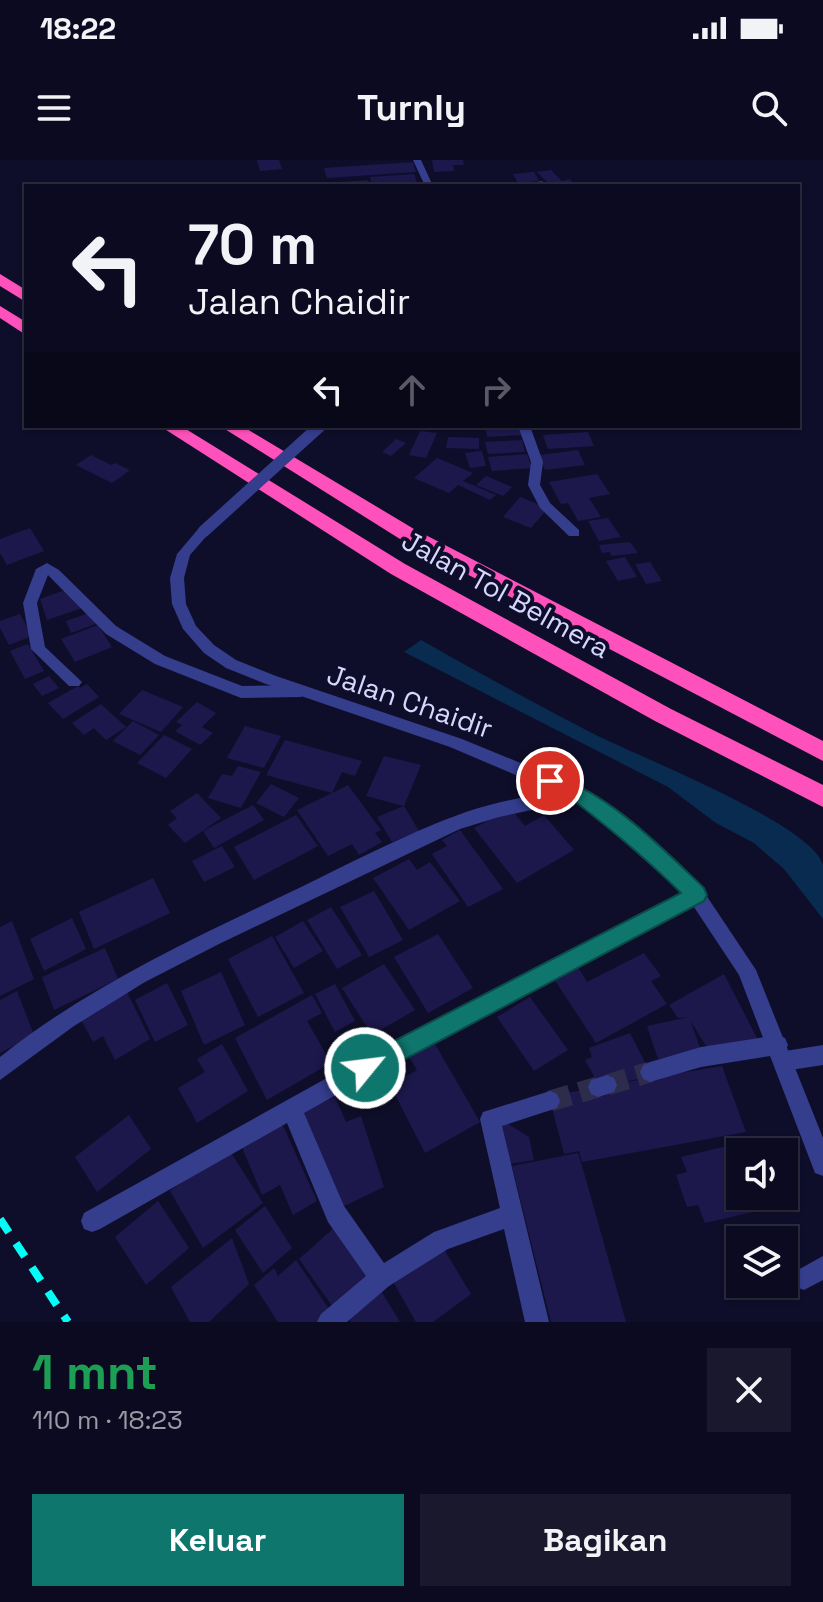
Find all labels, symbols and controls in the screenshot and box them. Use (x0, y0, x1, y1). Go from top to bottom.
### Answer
text: 18:22 (40, 9, 116, 48)
text: Turnly (357, 85, 466, 131)
icon: menu (32, 86, 76, 130)
icon: search (747, 86, 791, 130)
text: 70 m (188, 209, 317, 280)
icon: left (56, 216, 160, 320)
text: Jalan Chaidir (188, 279, 410, 325)
icon: left (306, 368, 350, 412)
icon: ahead (390, 368, 434, 412)
icon: right (474, 368, 518, 412)
street label: Jalan Tol Belmera (396, 522, 616, 666)
street label: Jalan Chaidir (322, 656, 498, 746)
pin (516, 747, 584, 815)
icon: arrive (528, 759, 572, 803)
position arrow (323, 1026, 407, 1110)
map controls (726, 1138, 798, 1298)
button: sound (726, 1138, 798, 1210)
button: layers (726, 1226, 798, 1298)
text: 1 mnt (32, 1342, 158, 1403)
button: close (707, 1348, 791, 1432)
text: 110 m · 18:23 (32, 1403, 183, 1437)
button: Keluar (32, 1494, 404, 1586)
button: Bagikan (420, 1494, 791, 1586)

